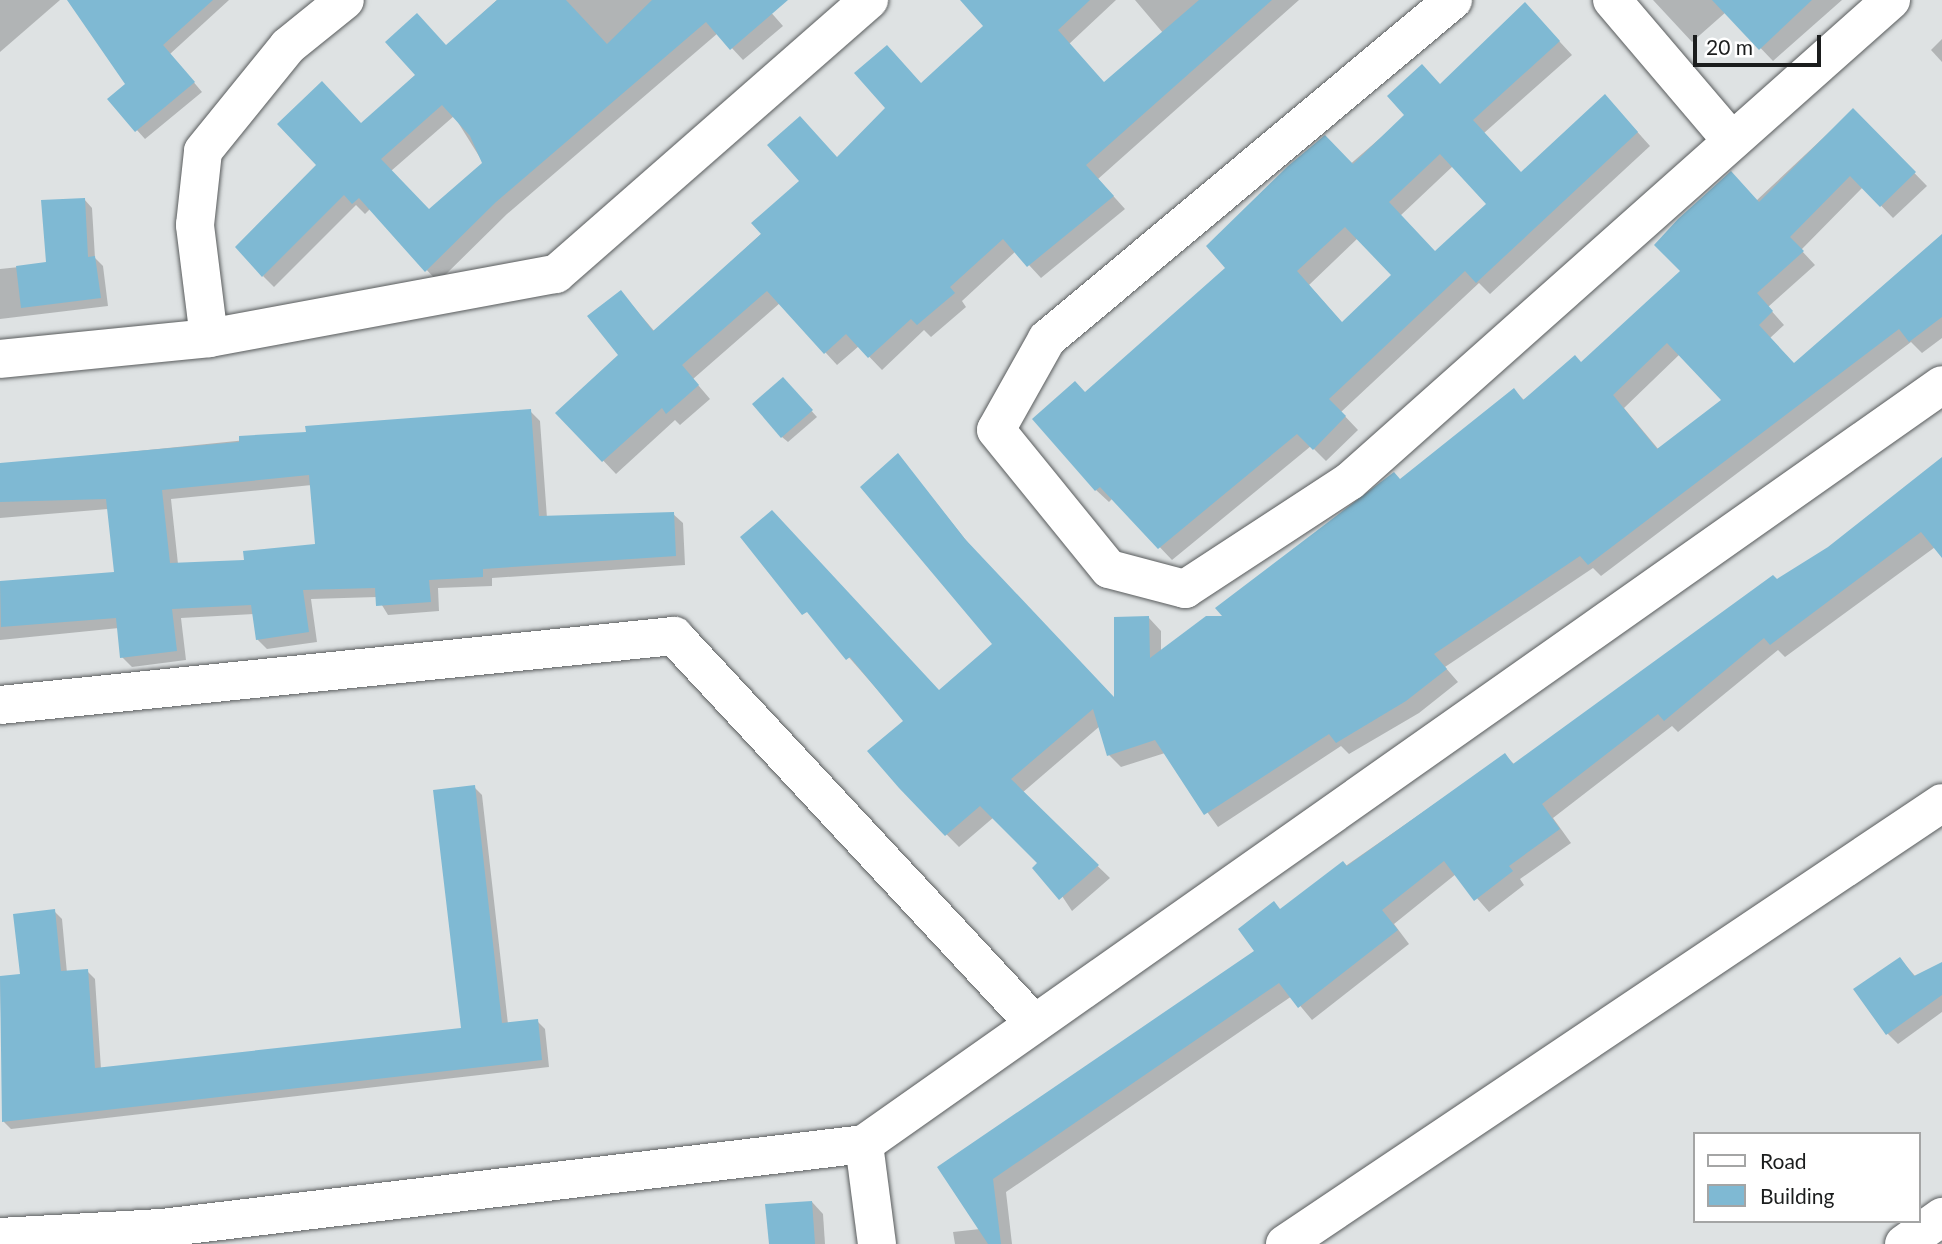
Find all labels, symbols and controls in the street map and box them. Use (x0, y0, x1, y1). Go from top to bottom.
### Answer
scale bar (1697, 21, 1825, 65)
text: 20 m (1706, 34, 1753, 59)
legend (1694, 1132, 1921, 1223)
text: Road (1760, 1148, 1807, 1173)
text: Building (1760, 1183, 1835, 1208)

